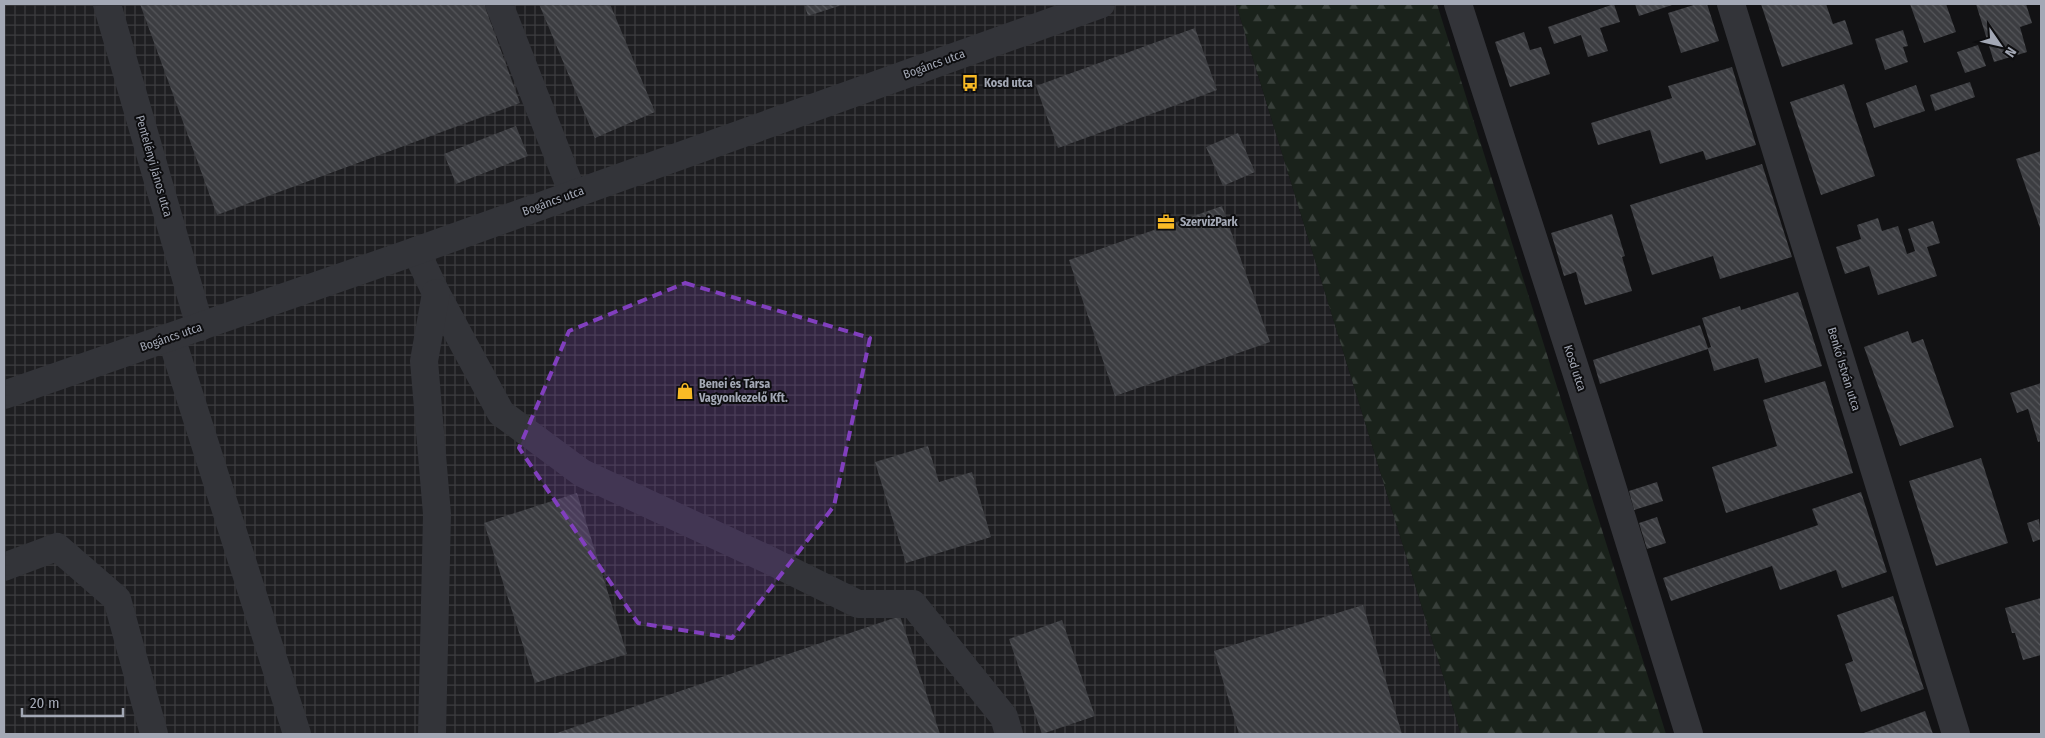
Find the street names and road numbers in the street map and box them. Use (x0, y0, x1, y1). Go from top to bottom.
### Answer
street label: Bogáncs utca (901, 46, 967, 82)
street label: Pentelényi János utca (133, 114, 175, 218)
street label: Bogáncs utca (520, 183, 586, 219)
street label: Bogáncs utca (138, 320, 204, 354)
street label: Benkő István utca (1825, 325, 1863, 413)
street label: Kosd utca (1561, 343, 1589, 393)

